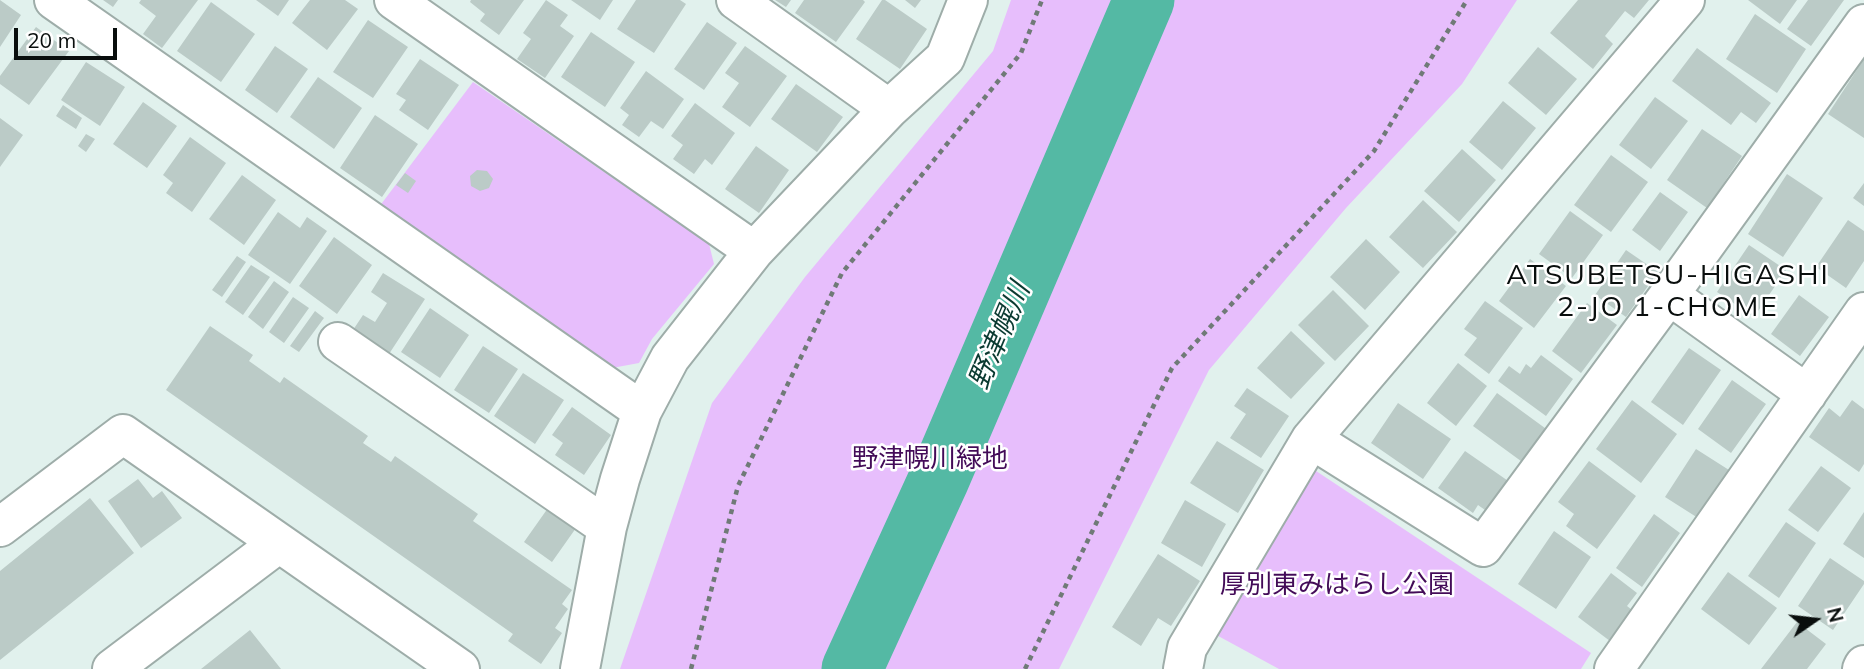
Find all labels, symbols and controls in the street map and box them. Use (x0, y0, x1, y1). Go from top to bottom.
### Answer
scale bar (18, 14, 121, 58)
text: 20 m (27, 27, 76, 53)
district label: ATSUBETSU-HIGASHI 2-JO 1-CHOME (1508, 259, 1828, 325)
water label: 野津幌川 (963, 278, 1037, 394)
park label: 野津幌川緑地 (852, 443, 1008, 475)
park label: 厚別東みはらし公園 (1220, 569, 1454, 601)
north arrow (1780, 585, 1850, 655)
text: N (1822, 605, 1849, 625)

